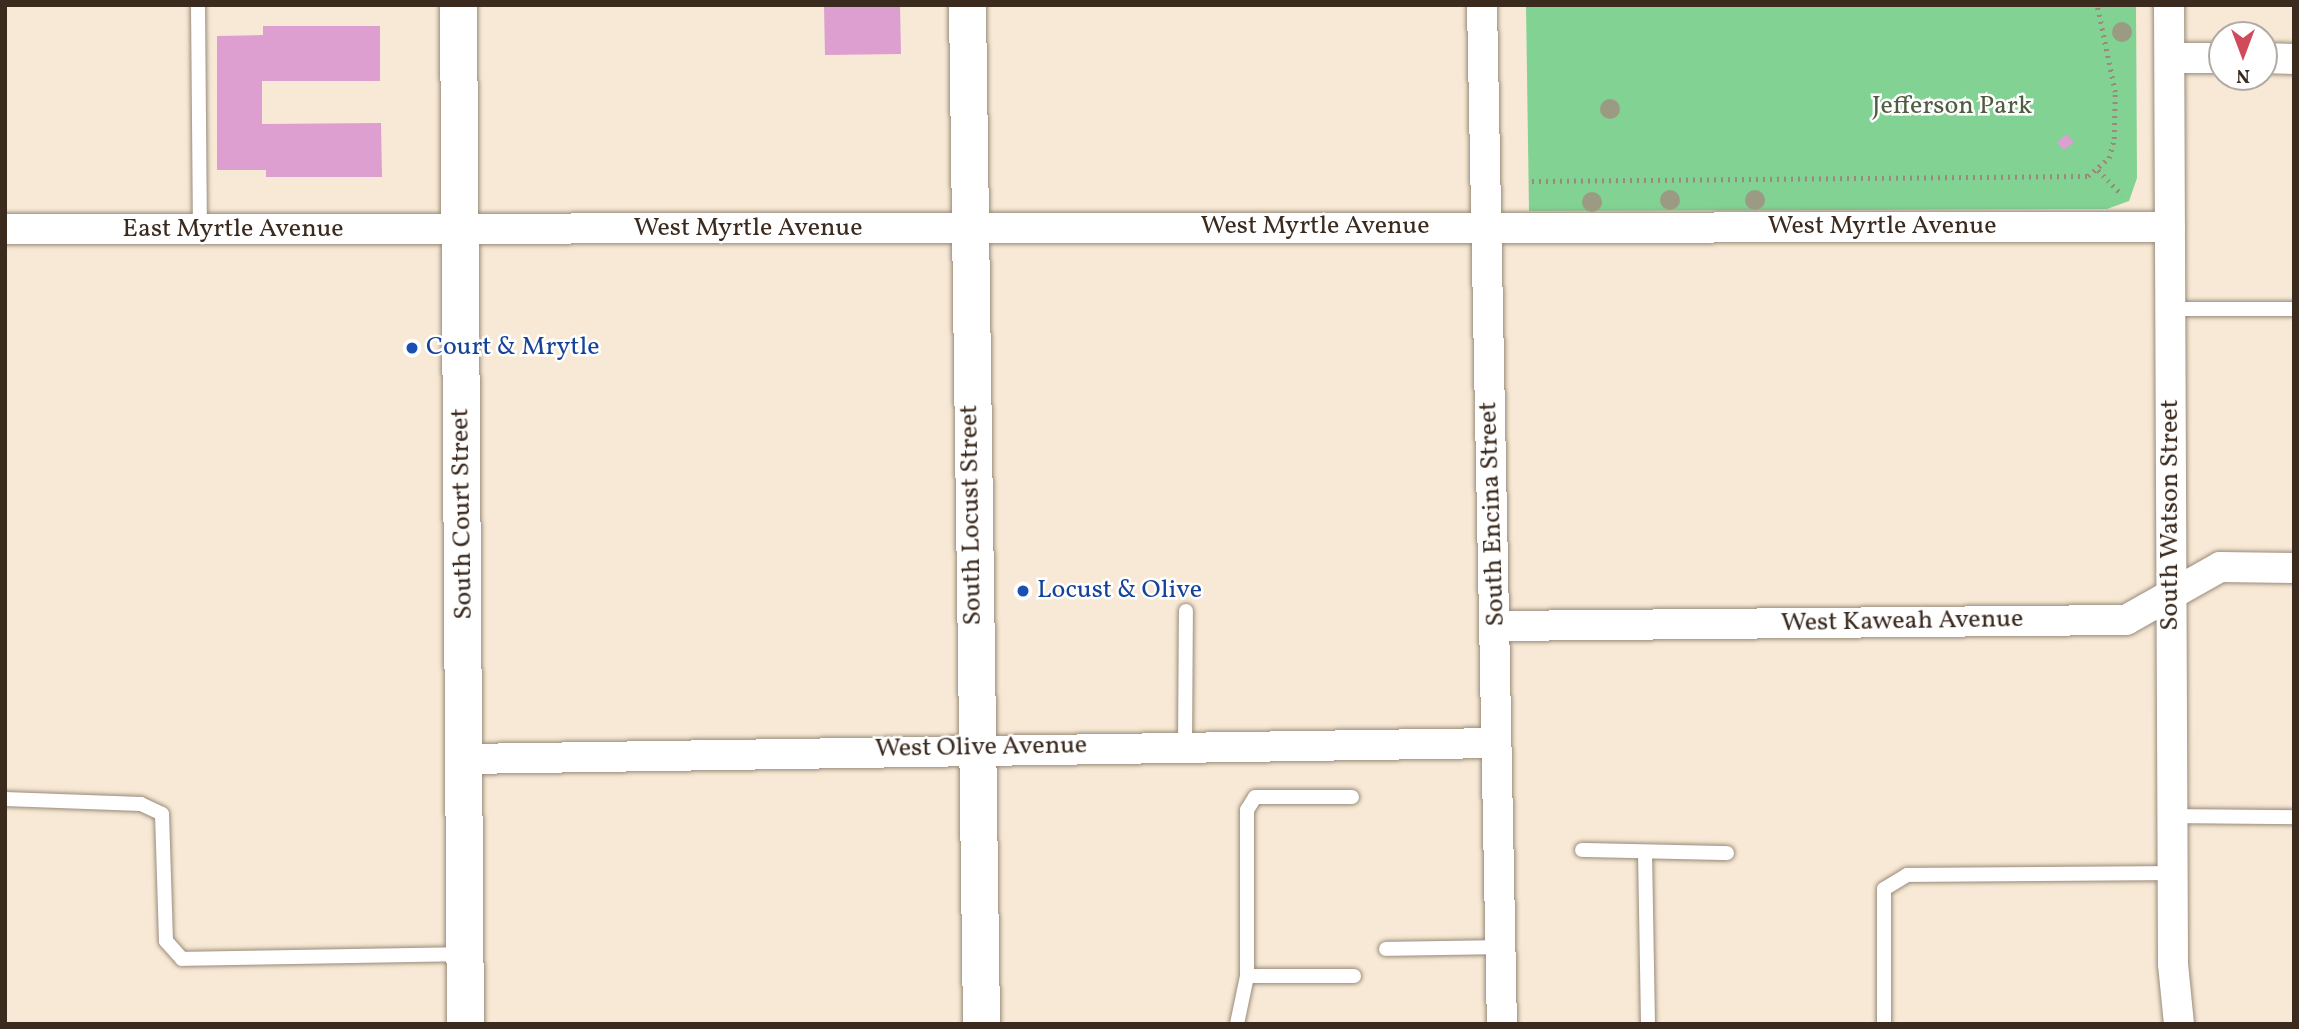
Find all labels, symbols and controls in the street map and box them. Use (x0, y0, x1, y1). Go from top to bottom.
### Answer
north arrow (2208, 21, 2278, 91)
text: N (2236, 62, 2250, 88)
park label: Jefferson Park (1872, 91, 2032, 123)
street label: West Myrtle Avenue (1200, 211, 1430, 243)
street label: West Myrtle Avenue (1767, 211, 1997, 243)
street label: West Myrtle Avenue (633, 213, 863, 245)
street label: East Myrtle Avenue (122, 214, 344, 246)
place label: Court & Mrytle (426, 332, 600, 364)
marker: Court & Mrytle (404, 340, 420, 356)
street label: South Watson Street (2155, 399, 2187, 631)
street label: South Encina Street (1473, 401, 1513, 627)
street label: South Locust Street (954, 404, 990, 626)
street label: South Court Street (446, 408, 480, 620)
place label: Locust & Olive (1037, 575, 1202, 607)
marker: Locust & Olive (1015, 583, 1031, 599)
street label: West Kaweah Avenue (1781, 604, 2023, 640)
street label: West Olive Avenue (875, 731, 1087, 765)

